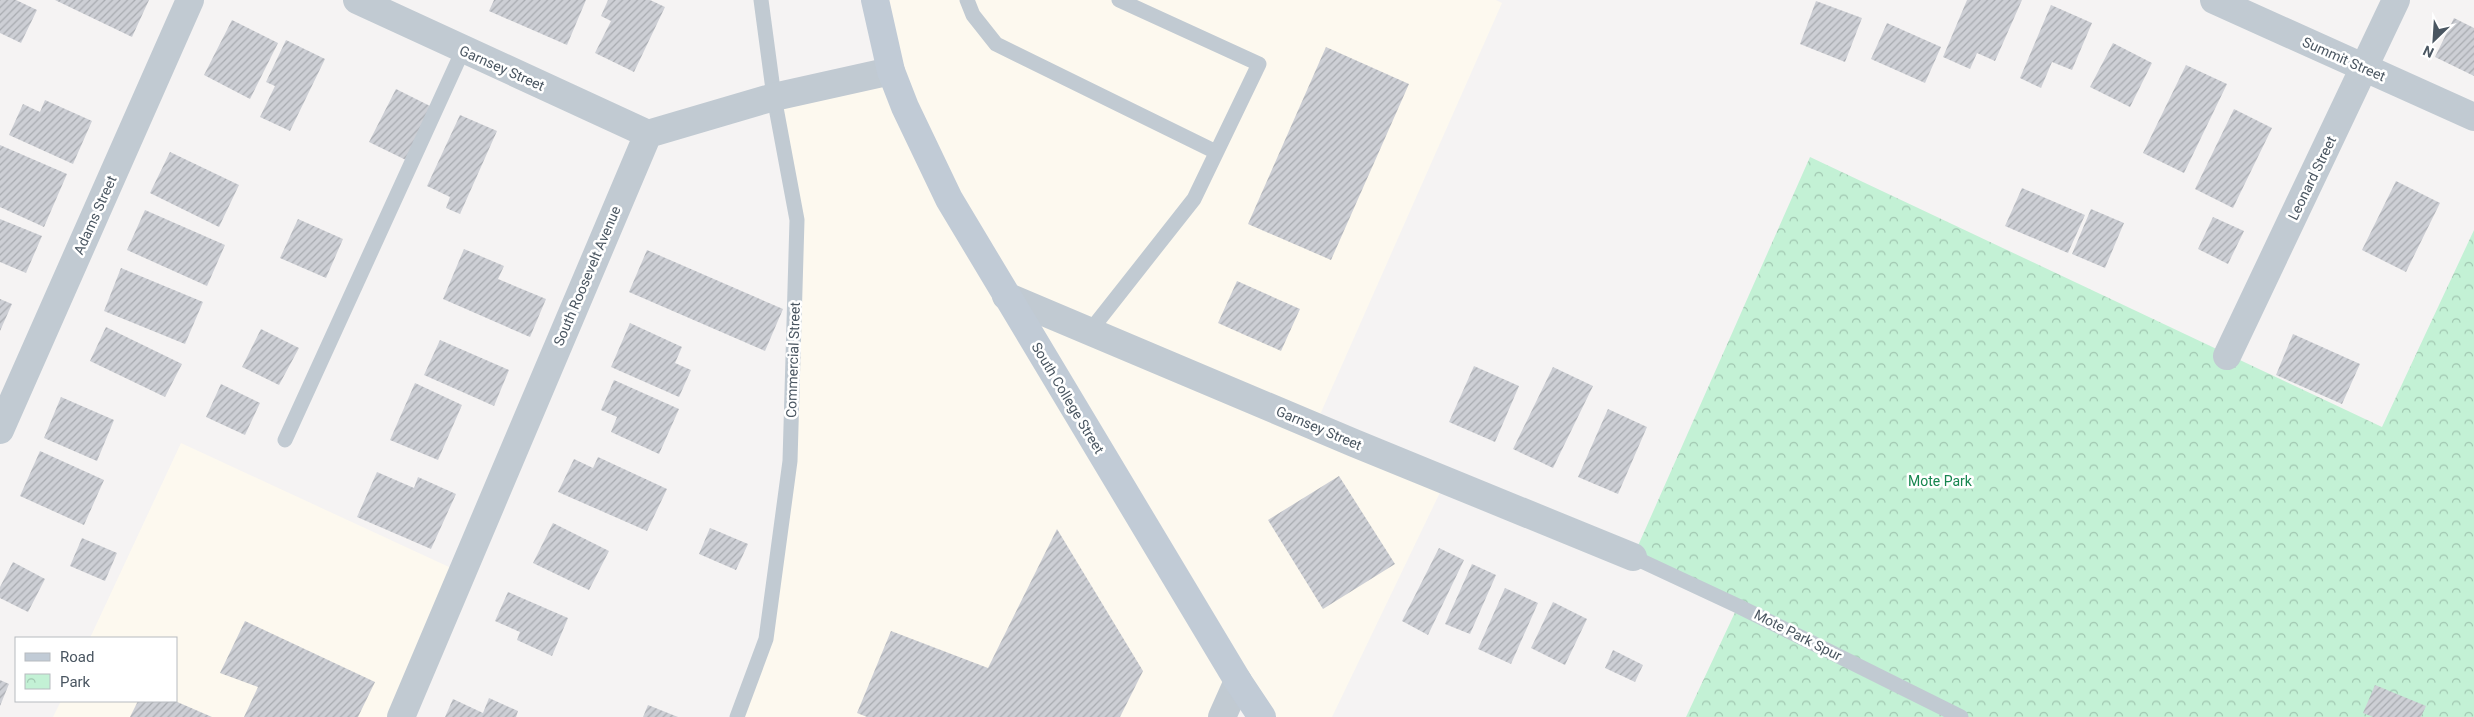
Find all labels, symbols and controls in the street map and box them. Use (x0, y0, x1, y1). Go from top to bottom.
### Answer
north arrow (2409, 15, 2459, 65)
street label: Summit Street (2300, 34, 2388, 85)
street label: Garnsey Street (457, 42, 547, 94)
text: N (2421, 42, 2436, 61)
street label: Leonard Street (2285, 133, 2339, 223)
street label: Adams Street (70, 173, 120, 257)
street label: South Roosevelt Avenue (550, 204, 624, 348)
street label: Commercial Street (783, 301, 803, 418)
street label: South College Street (1028, 340, 1108, 457)
street label: Garnsey Street (1274, 403, 1364, 453)
park label: Mote Park (1908, 473, 1973, 489)
street label: Mote Park Spur (1752, 606, 1845, 664)
legend (15, 637, 178, 702)
text: Road (60, 648, 94, 666)
text: Park (60, 673, 91, 691)

